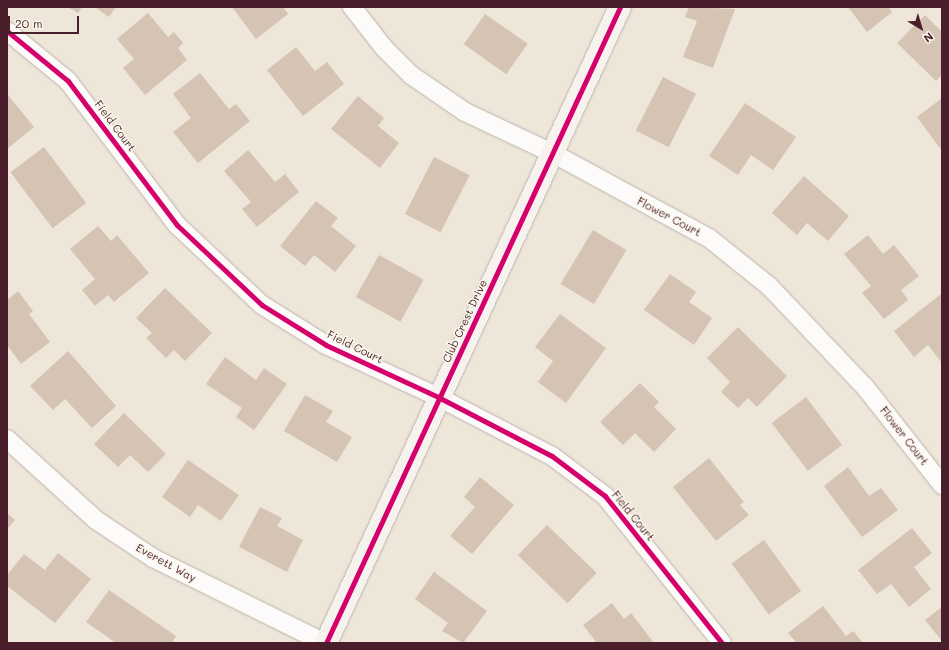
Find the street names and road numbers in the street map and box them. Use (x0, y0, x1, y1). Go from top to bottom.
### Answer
street label: Field Court (92, 98, 138, 154)
street label: Flower Court (635, 195, 703, 239)
street label: Club Crest Drive (440, 277, 490, 365)
street label: Field Court (325, 328, 385, 366)
street label: Flower Court (877, 404, 931, 468)
street label: Field Court (609, 488, 657, 544)
street label: Everett Way (134, 541, 198, 585)

